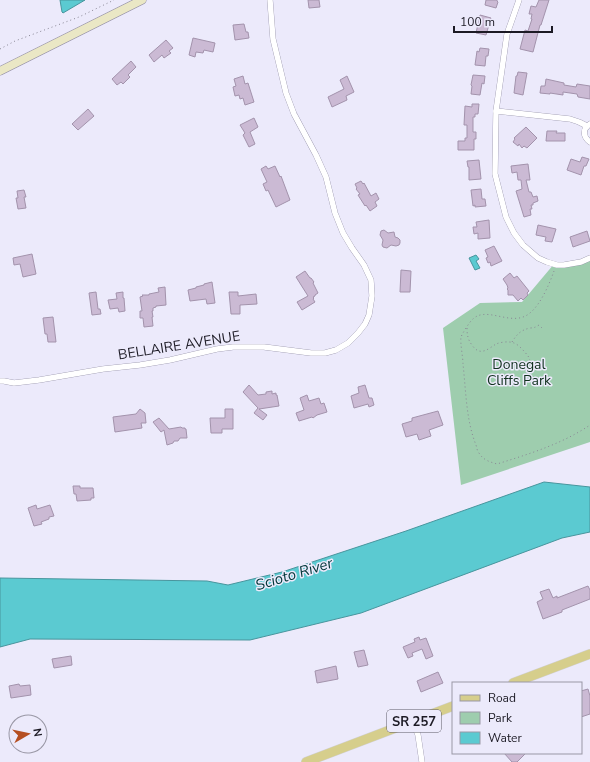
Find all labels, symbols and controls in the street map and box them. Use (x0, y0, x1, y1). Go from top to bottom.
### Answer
scale bar (454, 8, 552, 34)
text: 100 m (460, 14, 495, 30)
street label: BELLAIRE AVENUE (117, 326, 242, 365)
park label: Donegal Cliffs Park (487, 355, 552, 390)
water label: Scioto River (253, 553, 336, 595)
legend (452, 682, 582, 754)
text: Road (488, 690, 516, 706)
road number: SR 257 (387, 710, 441, 732)
text: Park (488, 710, 513, 726)
north arrow (8, 714, 48, 754)
text: N (29, 727, 45, 738)
text: Water (488, 730, 522, 746)

